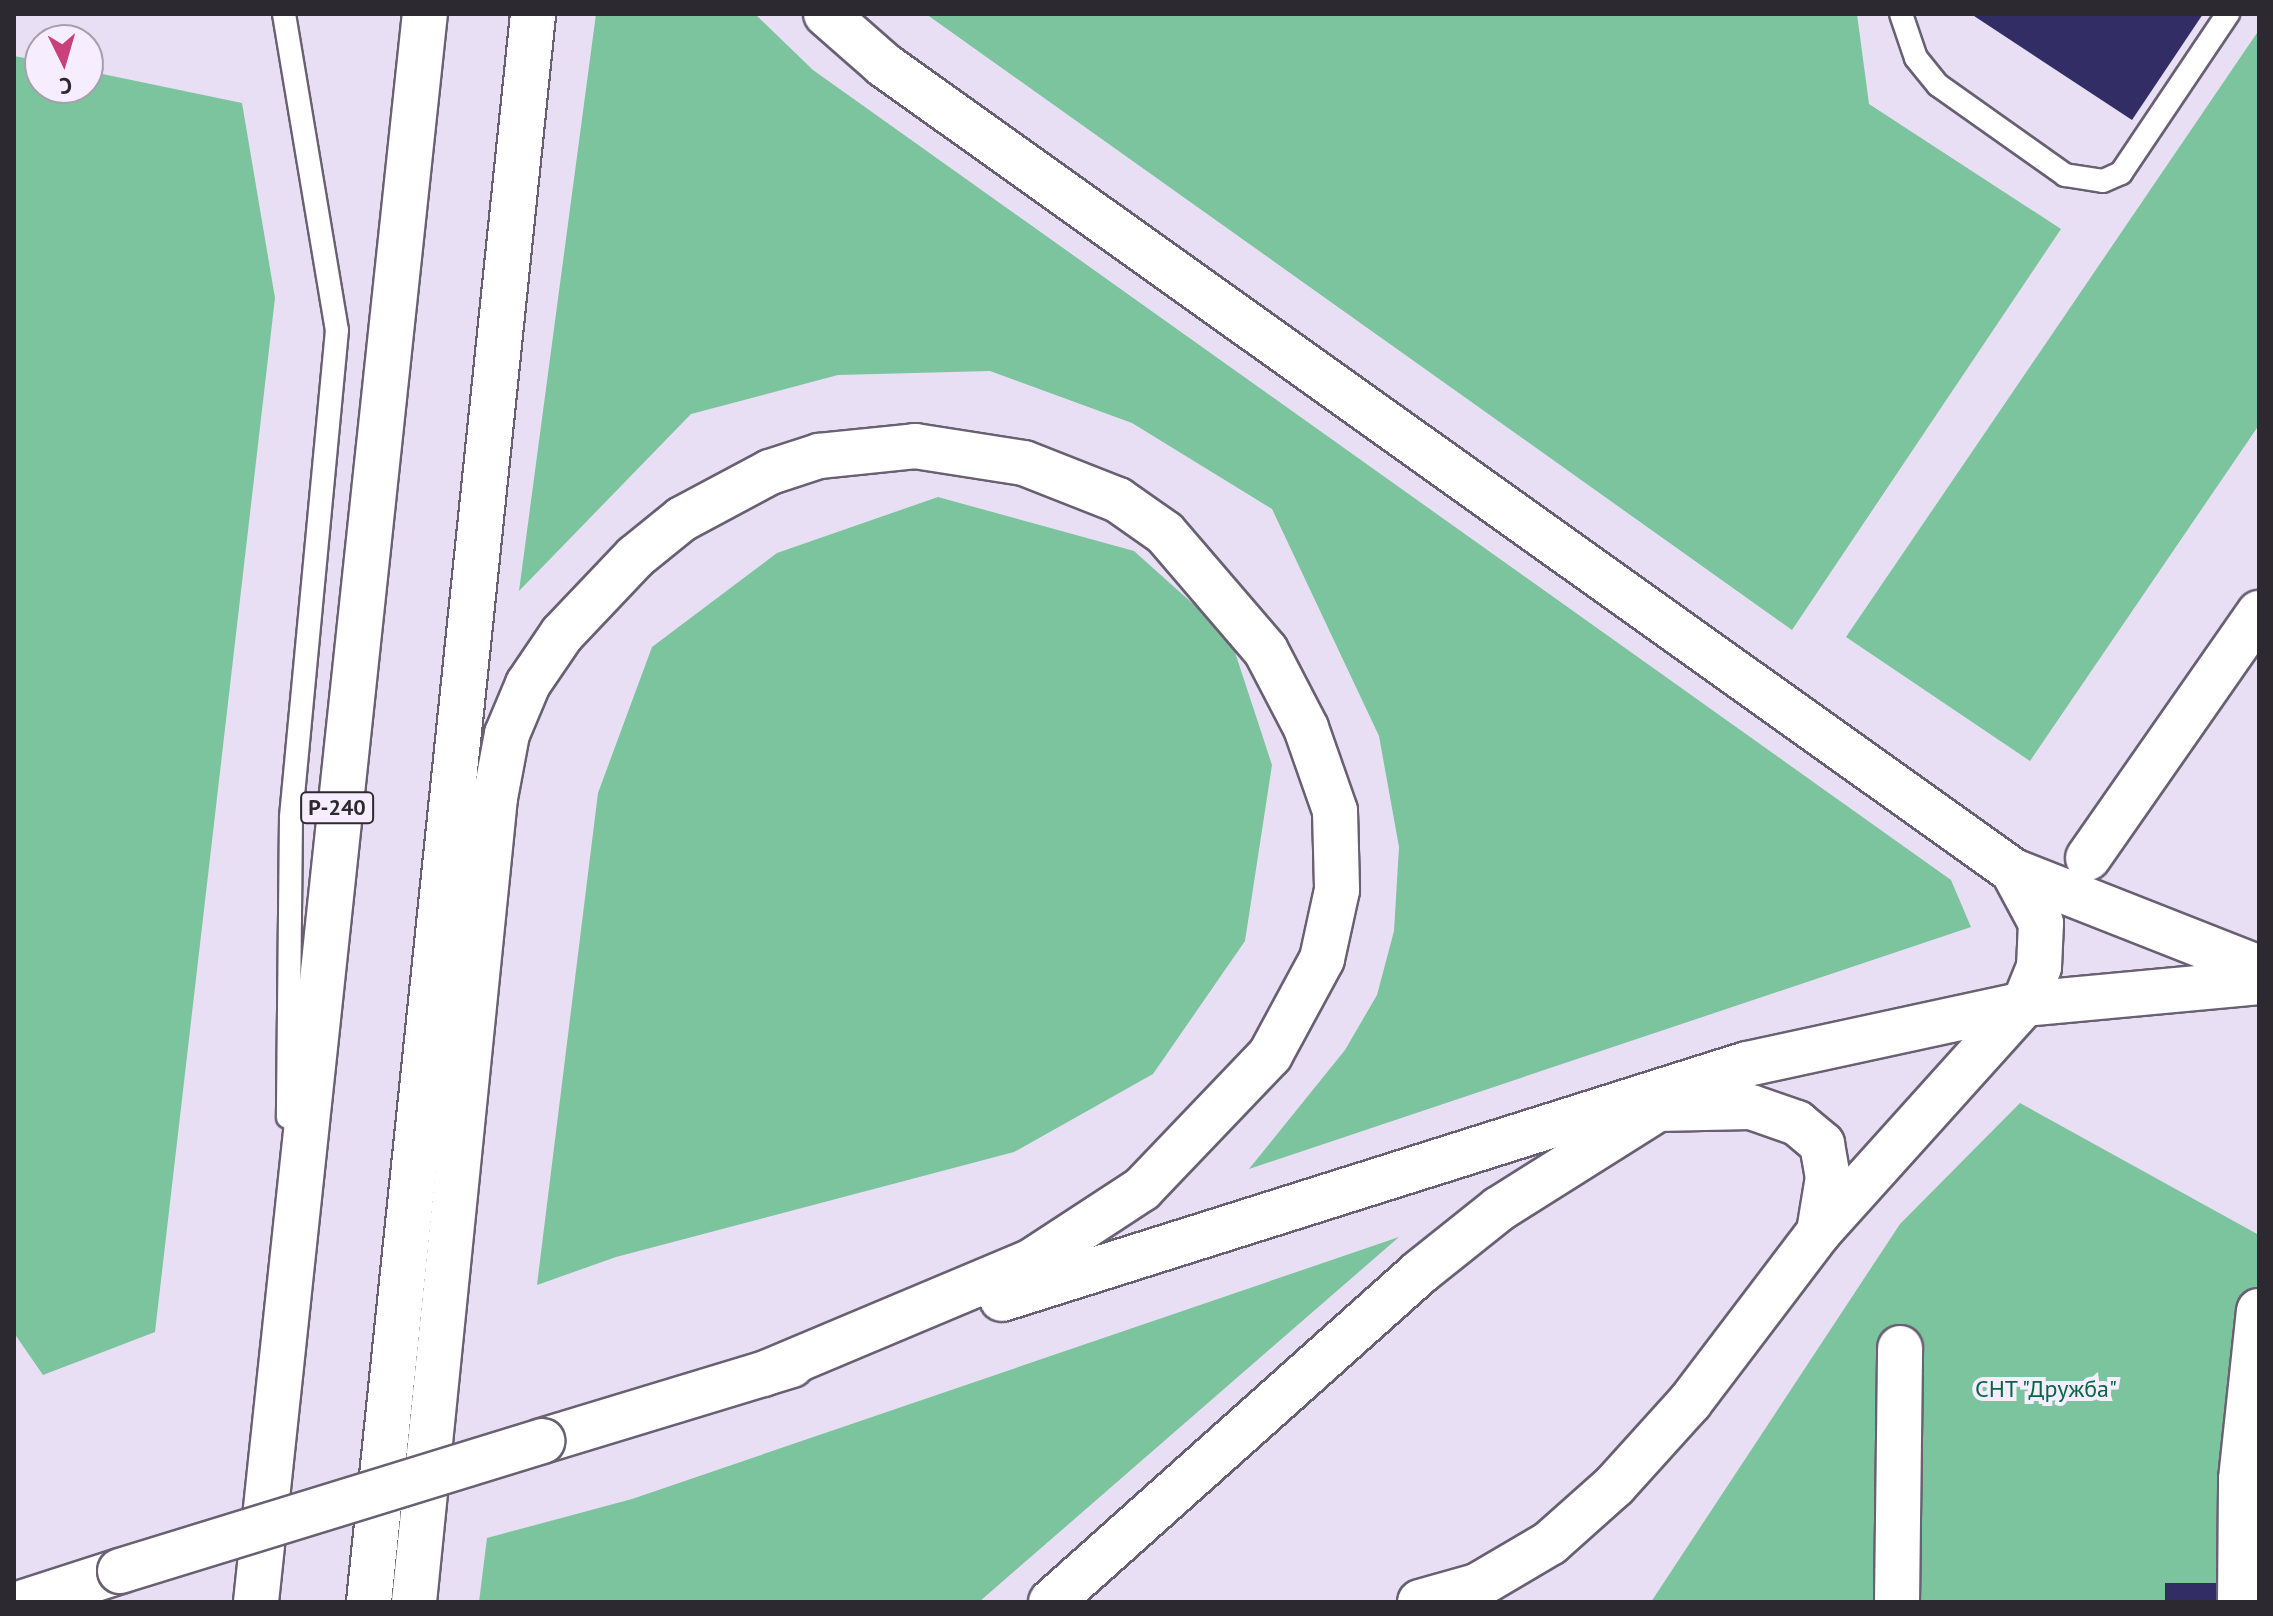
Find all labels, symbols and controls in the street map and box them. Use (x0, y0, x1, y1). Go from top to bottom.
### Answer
north arrow (24, 24, 104, 104)
text: С (59, 71, 73, 100)
road number: Р-240 (299, 790, 375, 826)
park label: СНТ "Дружба" (1974, 1375, 2118, 1403)

